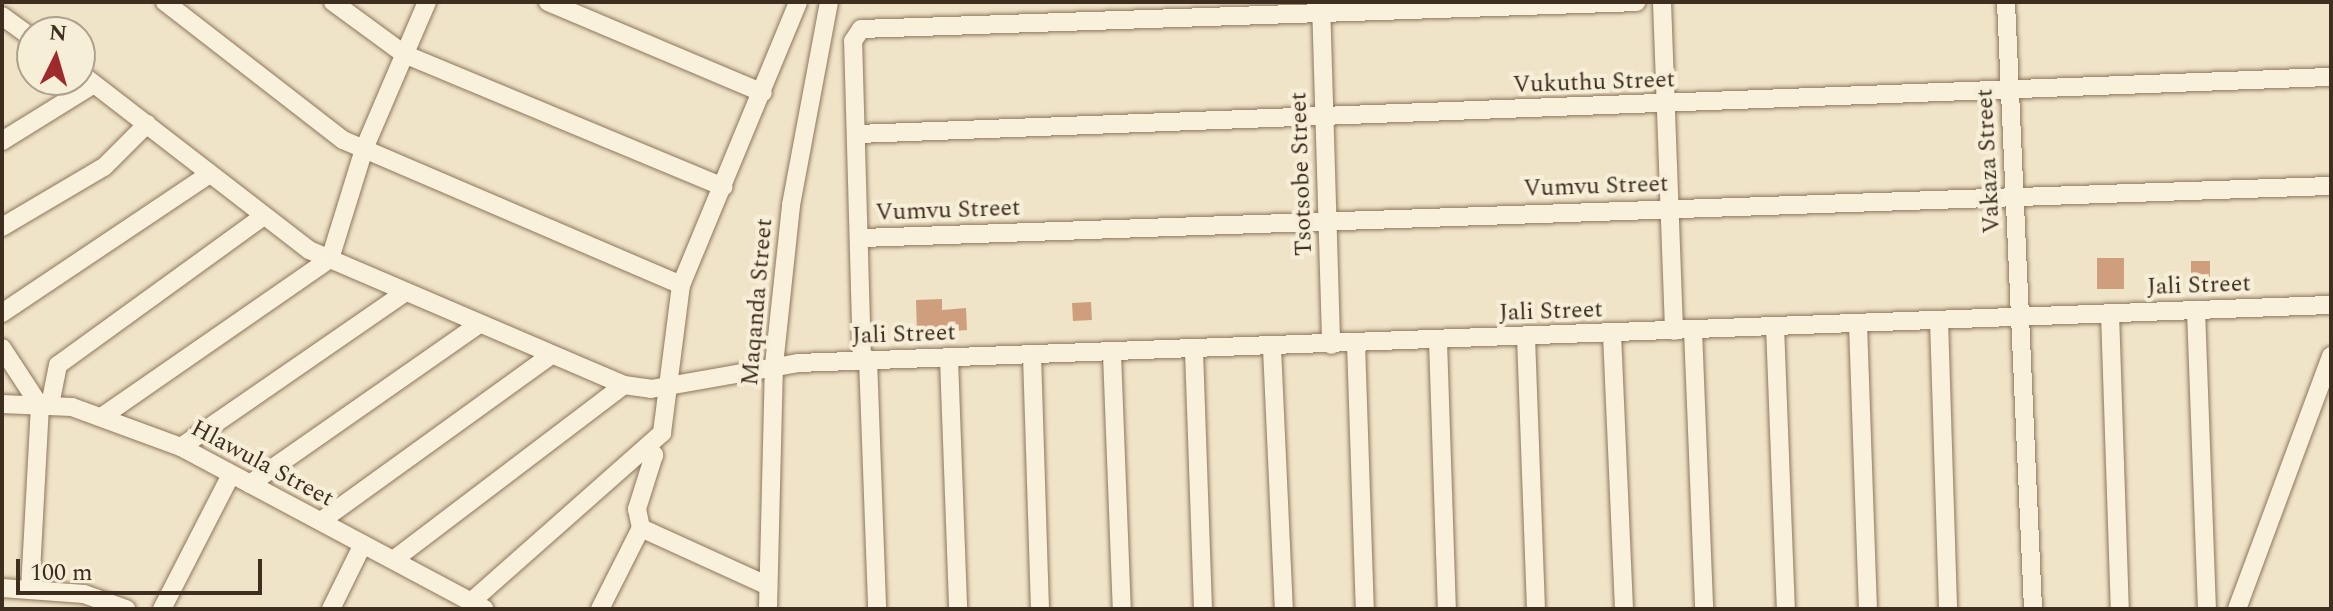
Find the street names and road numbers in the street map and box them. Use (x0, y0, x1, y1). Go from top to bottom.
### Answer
street label: Vukuthu Street (1512, 66, 1676, 100)
street label: Vakaza Street (1971, 88, 2007, 234)
street label: Tsotsobe Street (1285, 91, 1319, 257)
street label: Vumvu Street (1523, 170, 1669, 204)
street label: Vumvu Street (875, 194, 1021, 228)
street label: Maqanda Street (736, 217, 780, 387)
street label: Jali Street (2147, 270, 2251, 302)
street label: Jali Street (1499, 296, 1603, 328)
street label: Jali Street (852, 319, 956, 351)
street label: Hlawula Street (186, 414, 338, 514)

